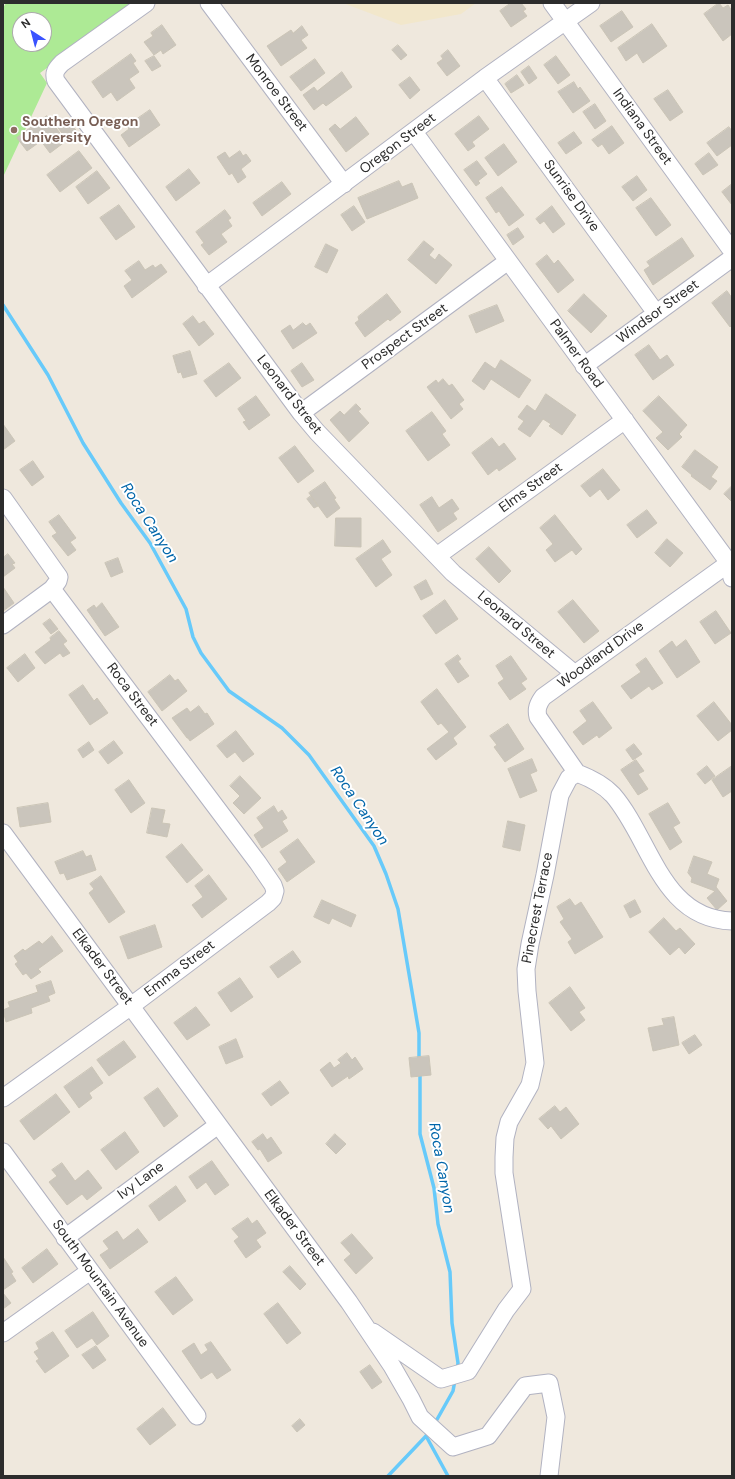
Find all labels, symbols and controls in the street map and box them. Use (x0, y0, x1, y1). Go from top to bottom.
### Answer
north arrow (12, 12, 52, 52)
text: N (18, 15, 33, 31)
street label: Monroe Street (241, 51, 311, 135)
street label: Indiana Street (609, 86, 675, 168)
street label: Oregon Street (357, 110, 439, 178)
place label: Southern Oregon University (22, 114, 138, 146)
marker: Southern Oregon University (9, 125, 19, 135)
street label: Sunrise Drive (539, 157, 603, 235)
street label: Windsor Street (614, 277, 702, 347)
street label: Prospect Street (359, 300, 451, 374)
street label: Palmer Road (546, 317, 606, 391)
street label: Leonard Street (253, 352, 325, 438)
street label: Elms Street (496, 459, 566, 517)
water label: Roca Canyon (116, 480, 182, 566)
street label: Leonard Street (474, 588, 558, 662)
street label: Woodland Drive (555, 618, 647, 692)
street label: Roca Street (103, 660, 161, 730)
water label: Roca Canyon (326, 763, 392, 849)
street label: Pinecrest Terrace (519, 851, 557, 965)
street label: Elkader Street (68, 926, 136, 1008)
street label: Emma Street (141, 937, 219, 1001)
water label: Roca Canyon (424, 1121, 458, 1215)
street label: Ivy Lane (115, 1159, 167, 1203)
street label: Elkader Street (260, 1187, 328, 1269)
street label: South Mountain Avenue (48, 1217, 152, 1351)

